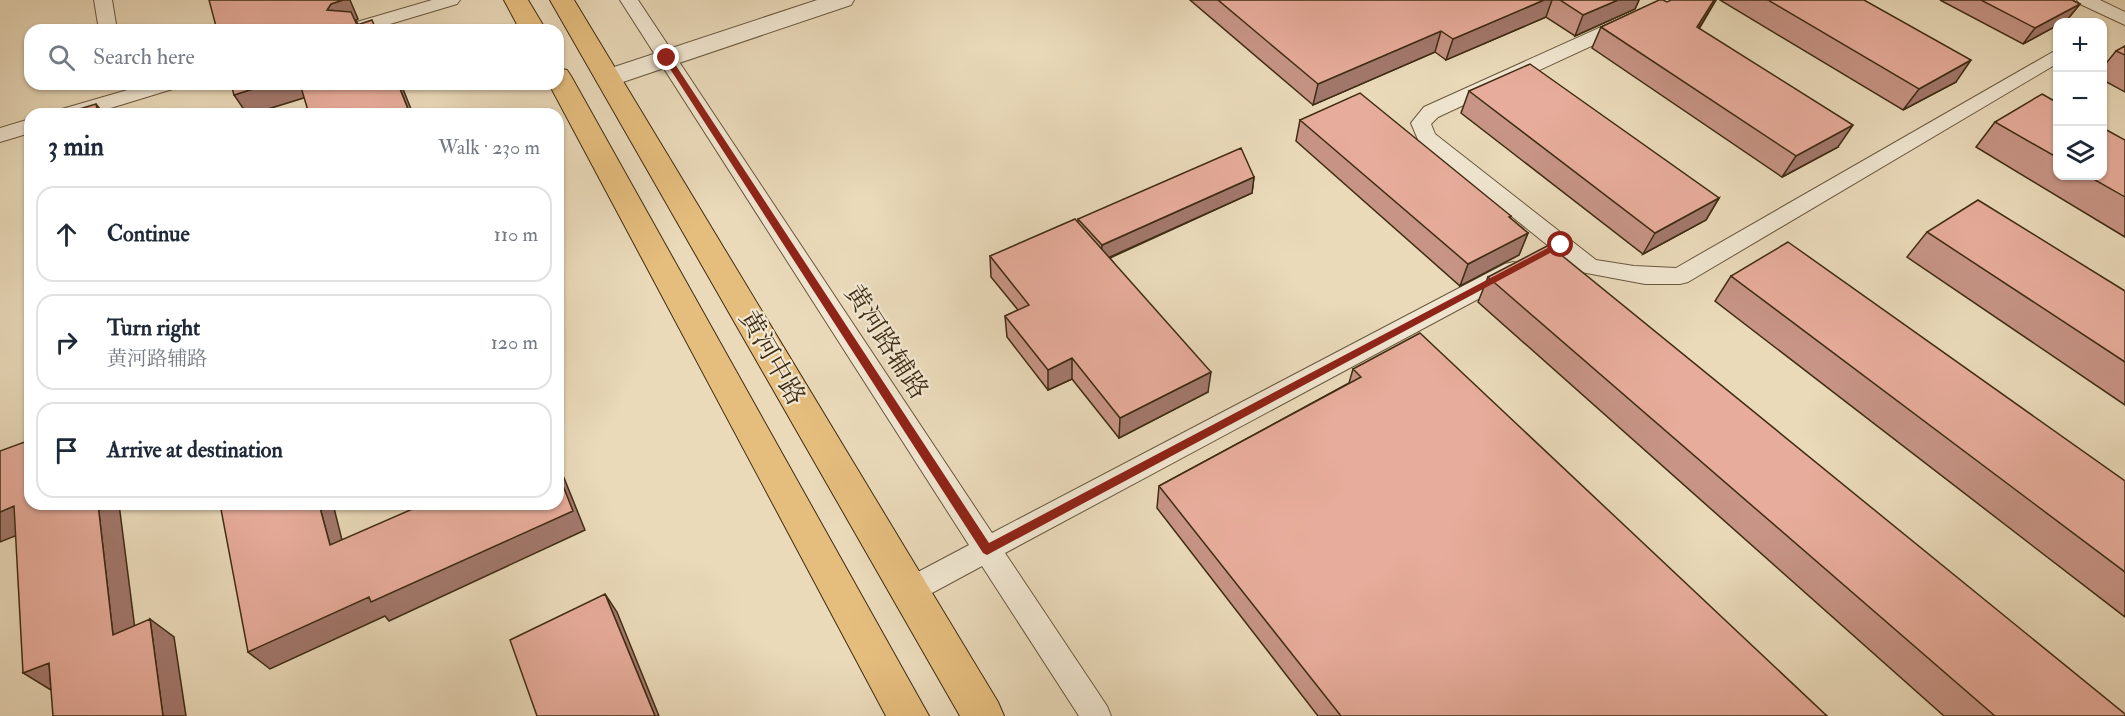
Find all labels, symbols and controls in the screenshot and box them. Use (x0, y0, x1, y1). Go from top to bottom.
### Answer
map controls (2053, 18, 2107, 180)
button: + (2053, 18, 2107, 72)
search box (24, 24, 564, 90)
icon: search (45, 41, 78, 74)
text: Search here (93, 43, 195, 71)
route end (653, 44, 679, 70)
button: − (2053, 72, 2107, 126)
button: layers (2053, 126, 2107, 180)
text: 3 min (48, 131, 104, 163)
text: Walk · 230 m (438, 135, 540, 160)
icon: ahead (50, 218, 83, 251)
text: Continue (107, 220, 190, 248)
text: 110 m (494, 222, 538, 247)
route start (1547, 231, 1573, 257)
street label: 黄河路辅路 (837, 279, 935, 405)
street label: 黄河中路 (732, 305, 812, 411)
text: Turn right (107, 314, 200, 342)
icon: right (50, 326, 83, 359)
text: 120 m (491, 330, 538, 355)
text: 黄河路辅路 (107, 346, 207, 371)
icon: arrive (50, 434, 83, 467)
text: Arrive at destination (107, 436, 283, 464)

